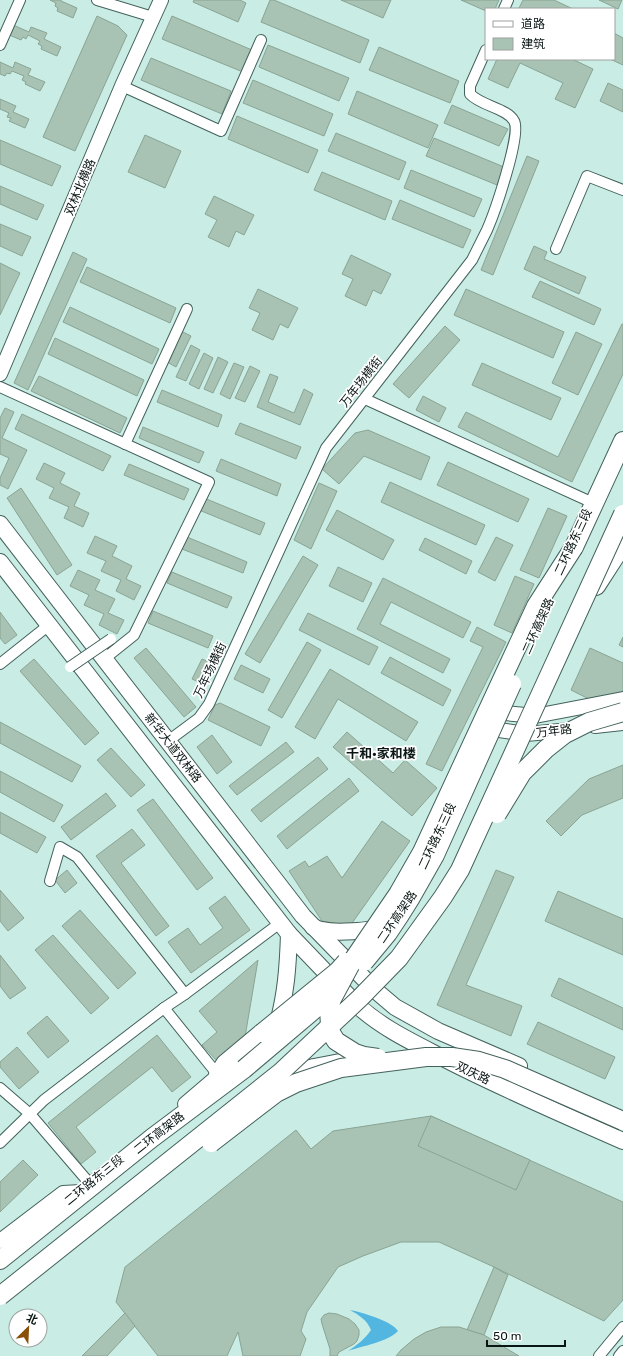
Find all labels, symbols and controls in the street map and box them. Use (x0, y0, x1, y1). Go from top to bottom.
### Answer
legend (485, 8, 615, 60)
text: 道路 (521, 17, 545, 31)
text: 建筑 (521, 37, 545, 51)
street label: 双林北横路 (62, 157, 98, 217)
street label: 万年场横街 (337, 354, 385, 410)
street label: 二环路东三段 (551, 506, 595, 578)
street label: 二环高架路 (519, 596, 557, 656)
street label: 万年场横街 (191, 640, 229, 700)
street label: 新华大道双林路 (142, 711, 204, 785)
street label: 万年路 (535, 722, 573, 740)
district label: 千和·家和楼 (346, 746, 416, 761)
street label: 二环路东三段 (415, 800, 459, 872)
street label: 二环高架路 (374, 888, 420, 946)
street label: 双庆路 (454, 1059, 492, 1087)
street label: 二环高架路 (131, 1109, 187, 1157)
street label: 二环路东三段 (62, 1152, 126, 1208)
north arrow (8, 1308, 48, 1348)
text: 北 (24, 1311, 40, 1327)
scale bar (487, 1322, 565, 1348)
text: 50 m (493, 1329, 521, 1343)

